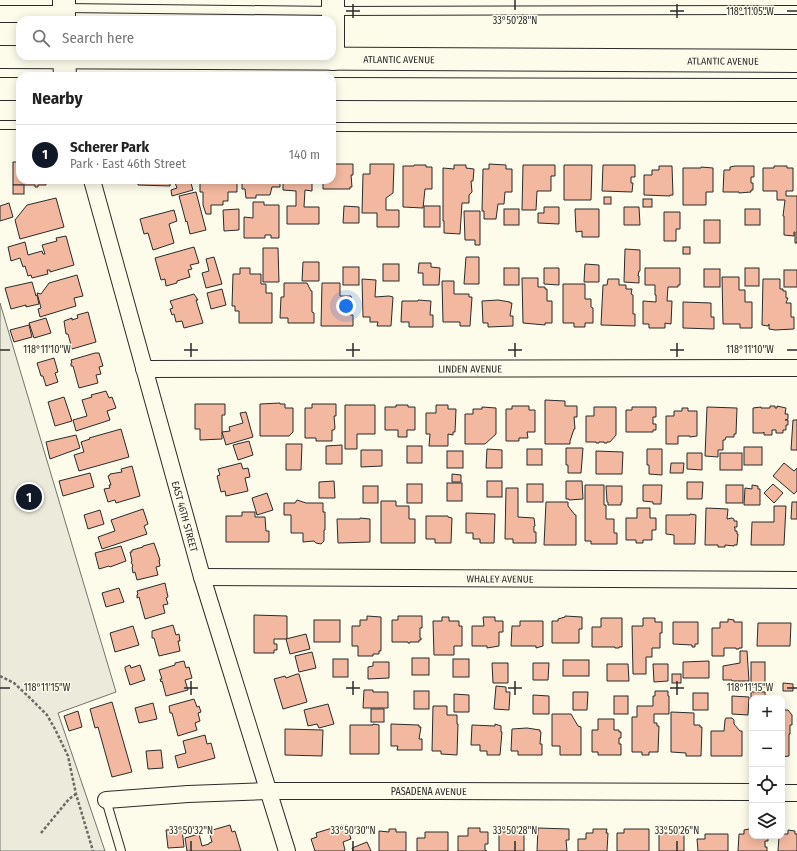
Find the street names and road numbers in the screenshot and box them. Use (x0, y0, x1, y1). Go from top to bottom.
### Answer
street label: ATLANTIC AVENUE (363, 54, 435, 66)
street label: ATLANTIC AVENUE (687, 55, 759, 68)
street label: LINDEN AVENUE (438, 363, 502, 376)
street label: EAST 46TH STREET (169, 480, 200, 554)
street label: WHALEY AVENUE (467, 573, 534, 586)
street label: PASADENA AVENUE (391, 786, 467, 798)

